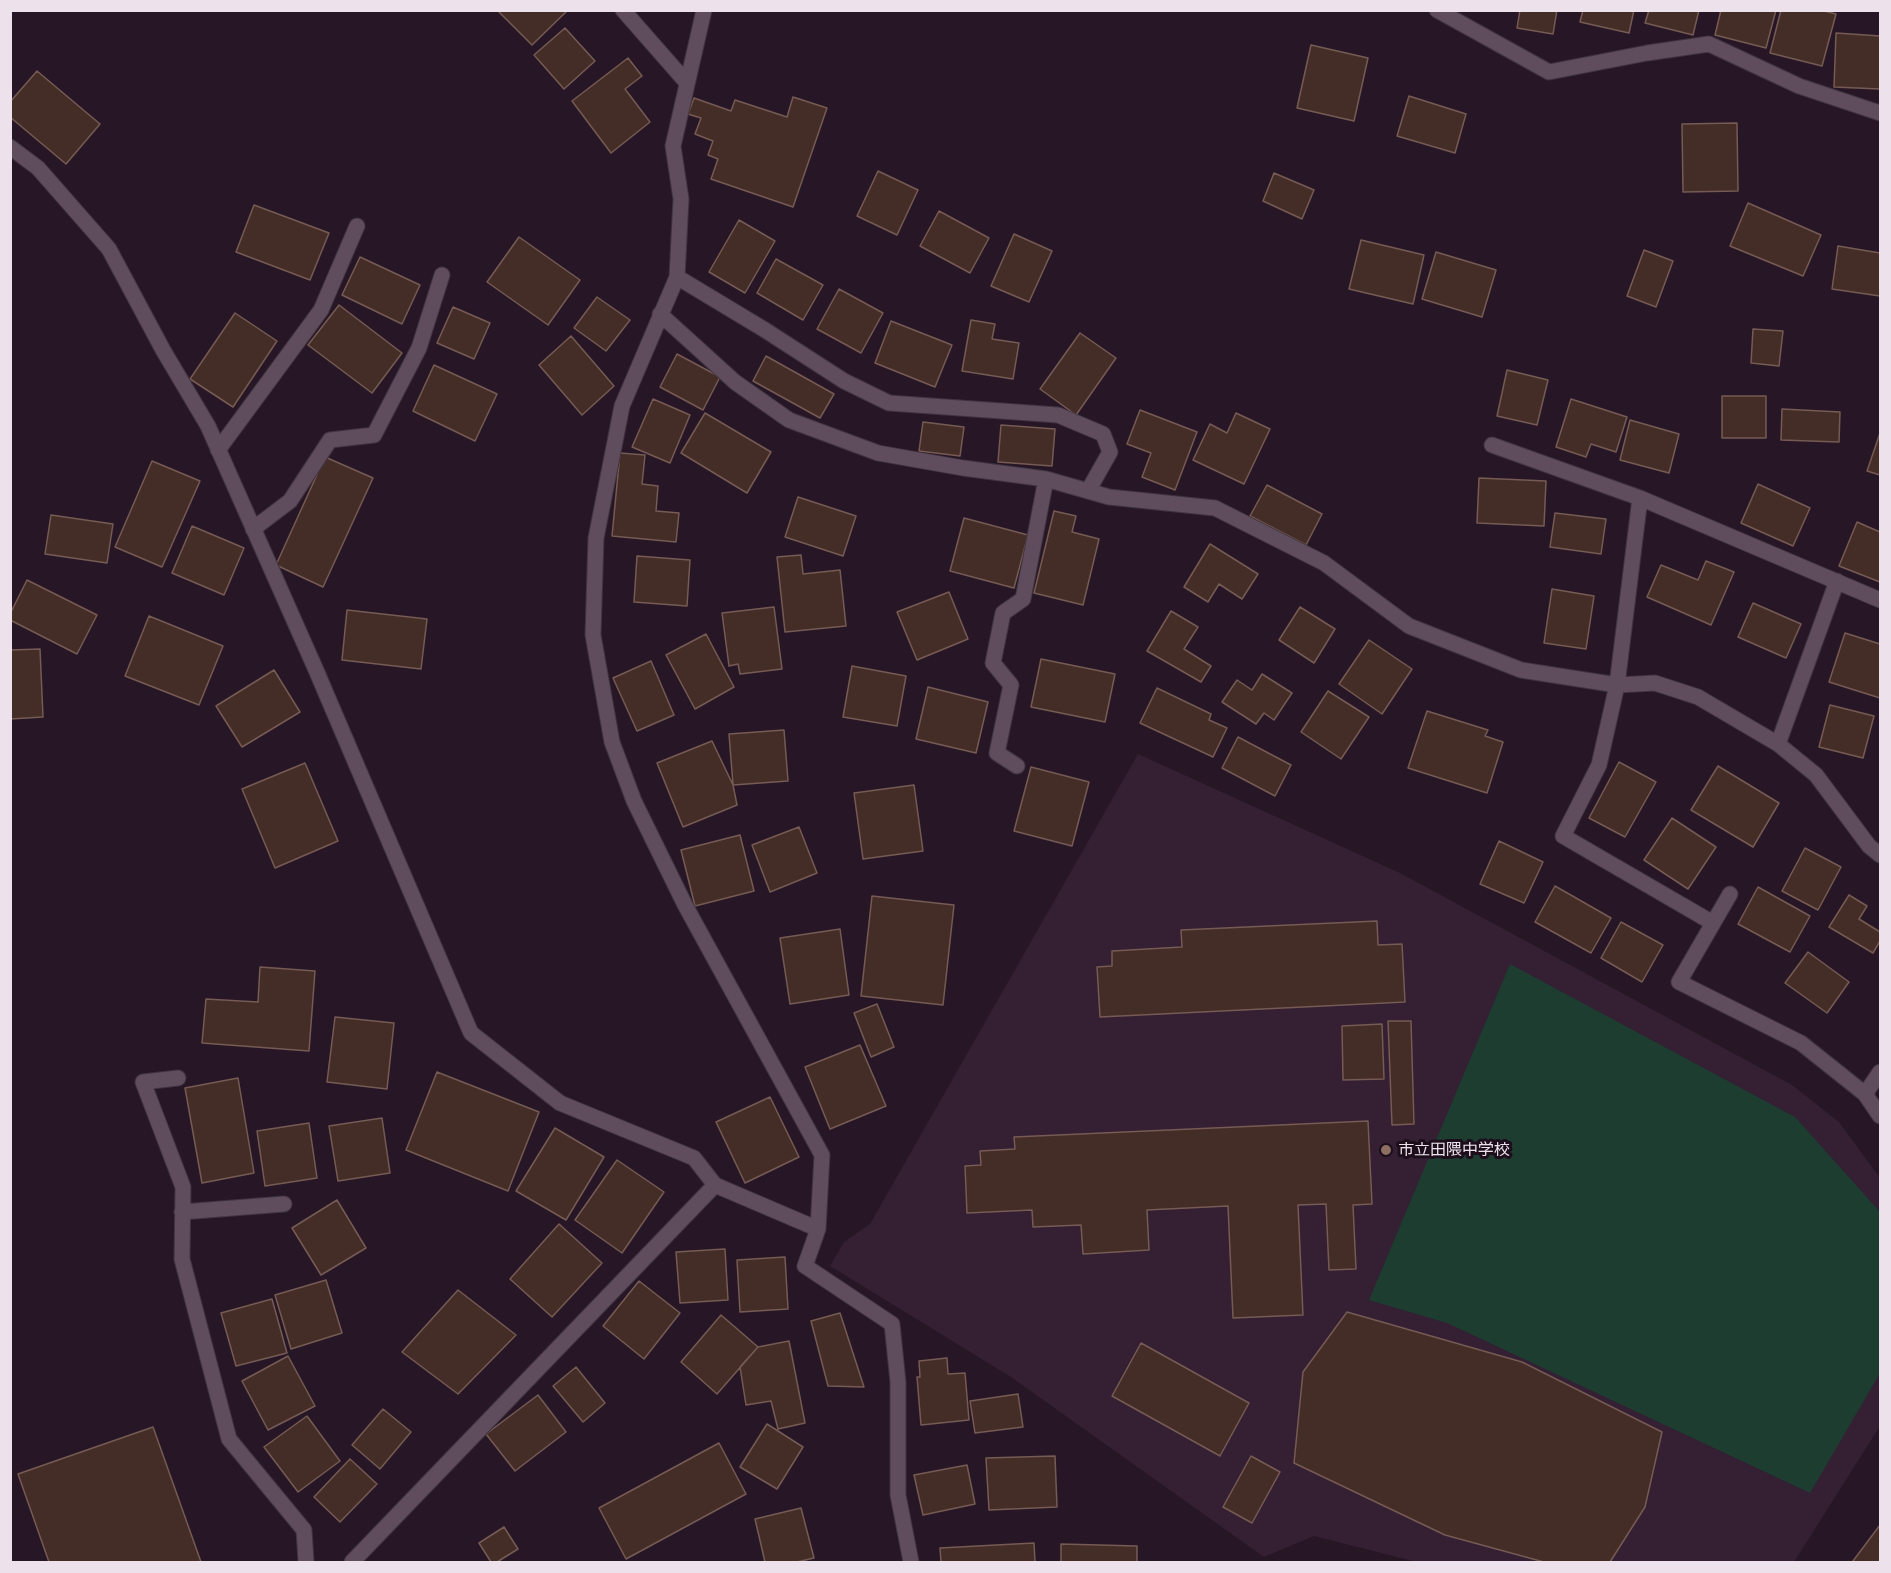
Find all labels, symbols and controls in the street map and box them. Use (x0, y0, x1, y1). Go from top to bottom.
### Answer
place label: 市立田隈中学校 (1398, 1140, 1510, 1160)
marker: 市立田隈中学校 (1379, 1143, 1393, 1157)

